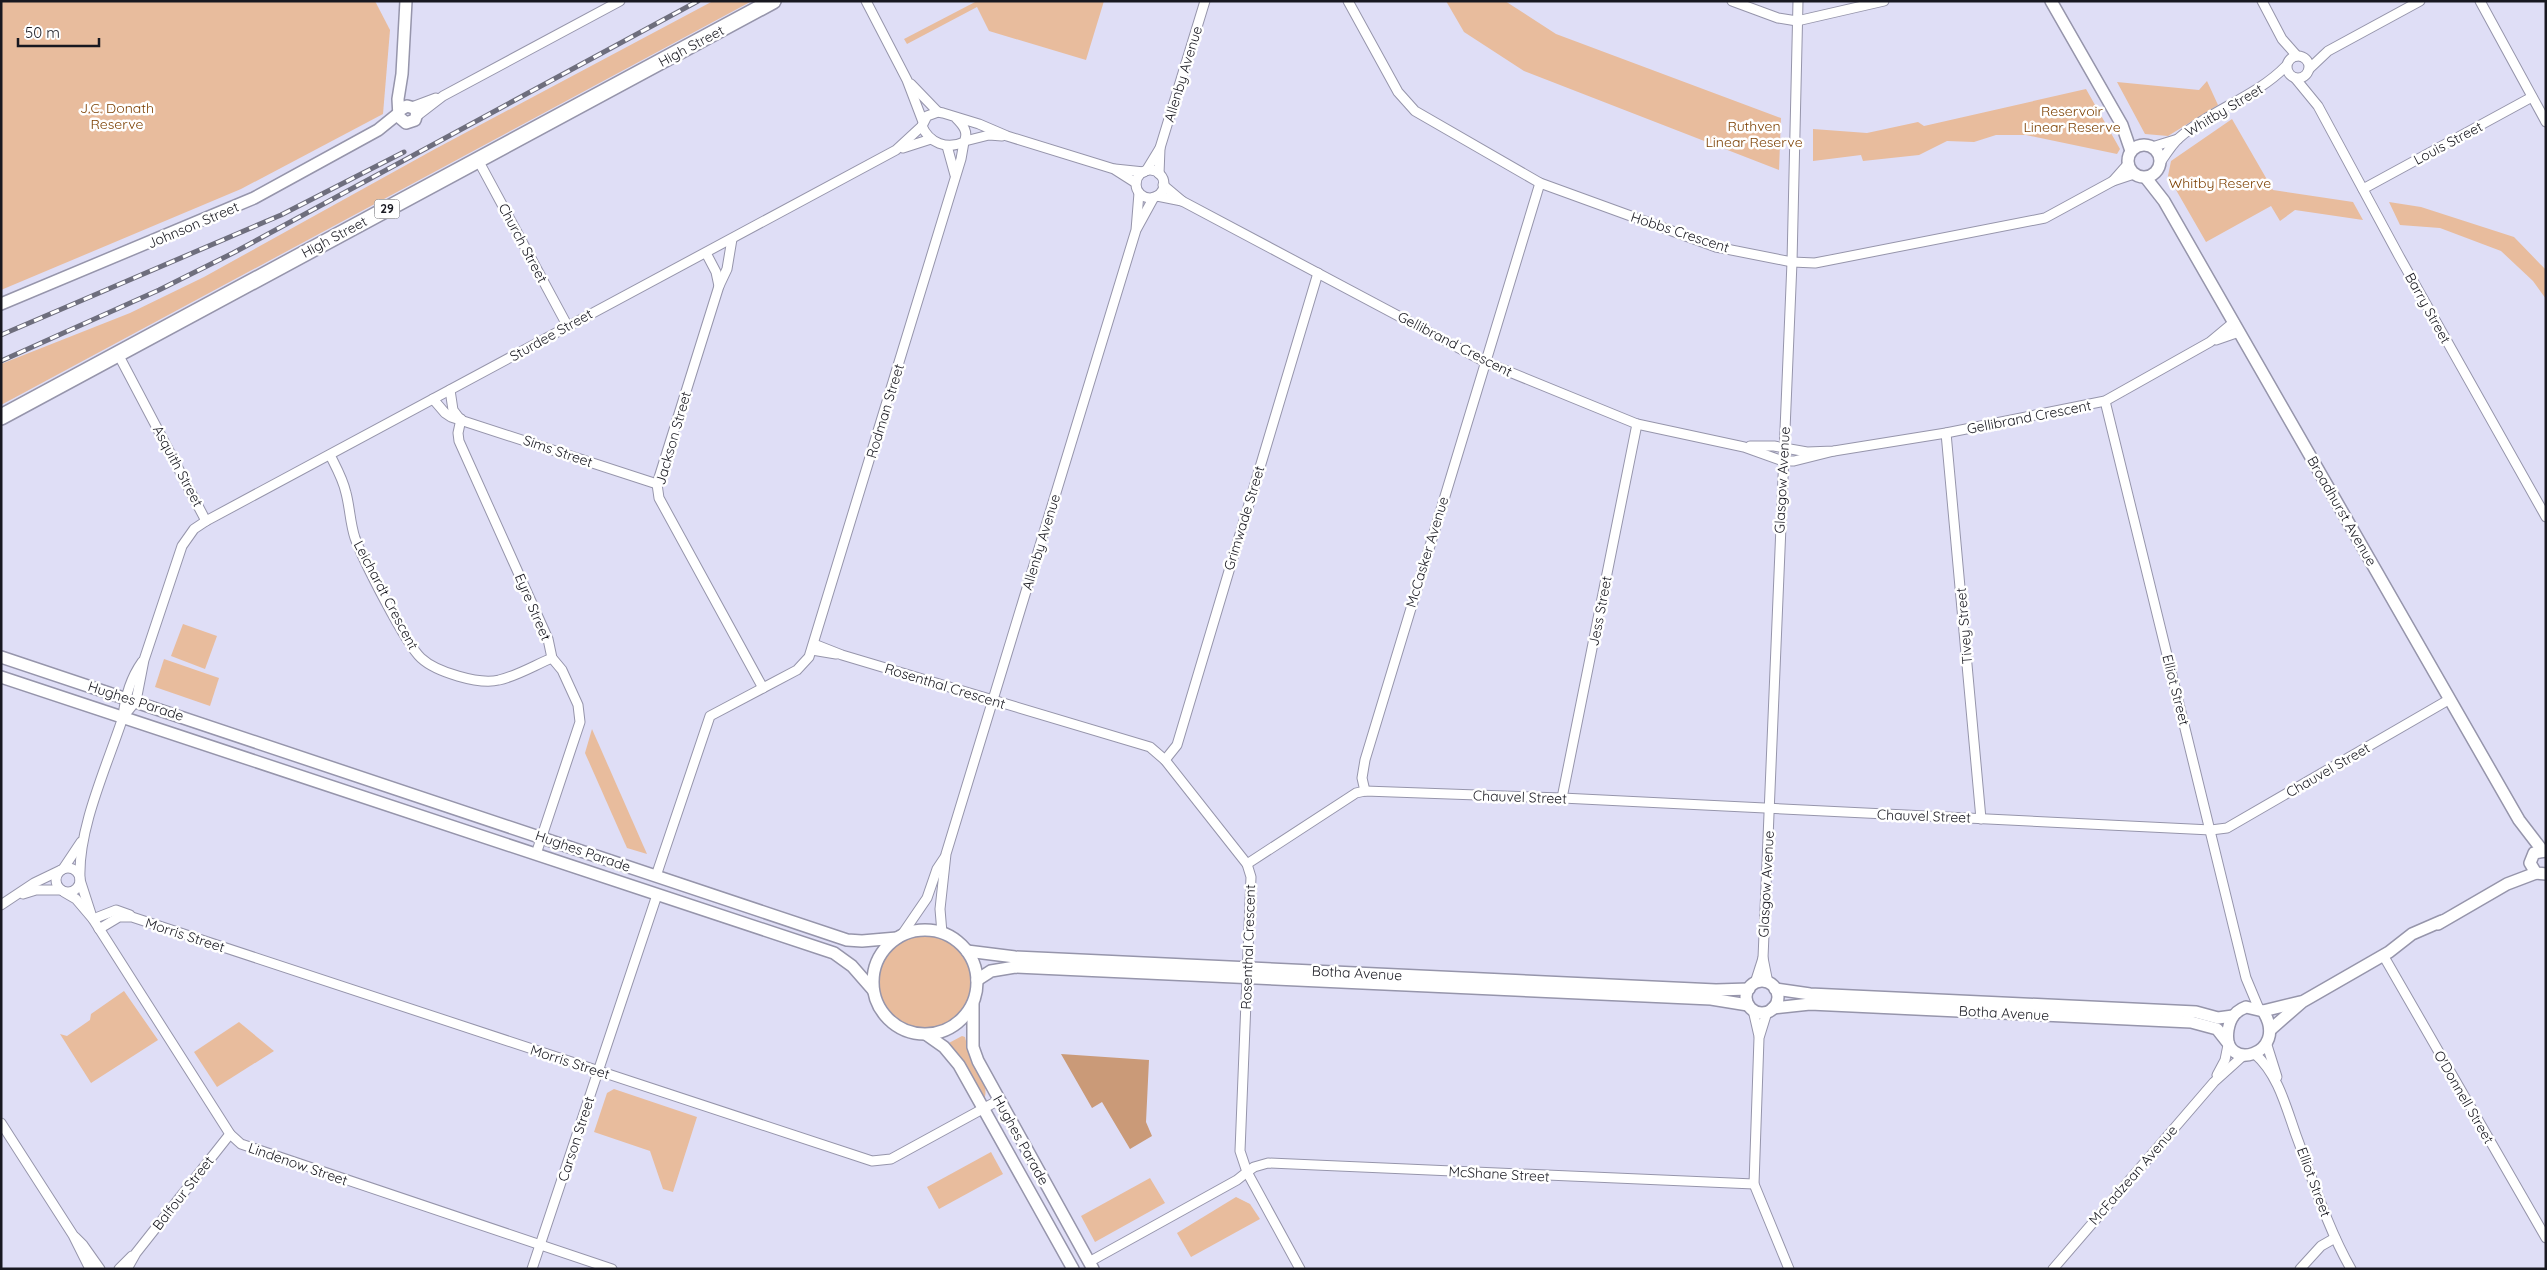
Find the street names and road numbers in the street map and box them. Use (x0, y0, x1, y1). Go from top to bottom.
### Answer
street label: High Street (655, 21, 727, 71)
street label: Allenby Avenue (1160, 24, 1206, 124)
street label: Whitby Street (2182, 80, 2266, 140)
street label: Louis Street (2410, 117, 2486, 169)
street label: Johnson Street (145, 198, 242, 252)
road number: 29 (374, 200, 400, 218)
street label: Church Street (495, 200, 552, 286)
street label: Hobbs Crescent (1628, 208, 1732, 256)
street label: High Street (298, 212, 370, 262)
street label: Barry Street (2401, 269, 2455, 347)
street label: Sturdee Street (506, 305, 596, 365)
street label: Gellibrand Crescent (1395, 307, 1516, 381)
street label: Rodman Street (862, 361, 908, 460)
street label: Jackson Street (651, 389, 695, 487)
street label: Gellibrand Crescent (1965, 396, 2093, 438)
street label: Asquith Street (149, 422, 207, 510)
street label: Glasgow Avenue (1770, 426, 1794, 534)
street label: Sims Street (521, 431, 595, 471)
street label: Broadhurst Avenue (2303, 453, 2381, 569)
street label: Grimwade Street (1220, 463, 1269, 572)
street label: Allenby Avenue (1018, 492, 1064, 592)
street label: McCasker Avenue (1402, 494, 1452, 610)
street label: Leichardt Crescent (350, 537, 422, 653)
street label: Eyre Street (511, 571, 555, 643)
street label: Jess Street (1584, 574, 1616, 648)
street label: Tivey Street (1952, 587, 1976, 665)
street label: Elliot Street (2158, 653, 2194, 728)
street label: Rosenthal Crescent (882, 659, 1008, 713)
street label: Hughes Parade (86, 677, 186, 725)
street label: Chauvel Street (2283, 739, 2373, 801)
street label: Chauvel Street (1473, 786, 1568, 808)
street label: Chauvel Street (1877, 805, 1972, 827)
street label: Hughes Parade (533, 826, 633, 876)
street label: Glasgow Avenue (1754, 830, 1778, 938)
street label: Rosenthal Crescent (1237, 884, 1259, 1010)
street label: Morris Street (143, 914, 227, 956)
street label: Botha Avenue (1311, 962, 1403, 984)
street label: Botha Avenue (1958, 1002, 2050, 1024)
street label: Morris Street (528, 1041, 612, 1083)
street label: O'Donnell Street (2430, 1047, 2498, 1147)
street label: Hughes Parade (989, 1092, 1053, 1188)
street label: Carson Street (554, 1094, 598, 1184)
street label: McFadzean Avenue (2085, 1121, 2181, 1229)
street label: Lindenow Street (246, 1139, 350, 1190)
street label: Elliot Street (2293, 1145, 2335, 1219)
street label: Balfour Street (148, 1152, 218, 1234)
street label: McShane Street (1448, 1162, 1550, 1186)

